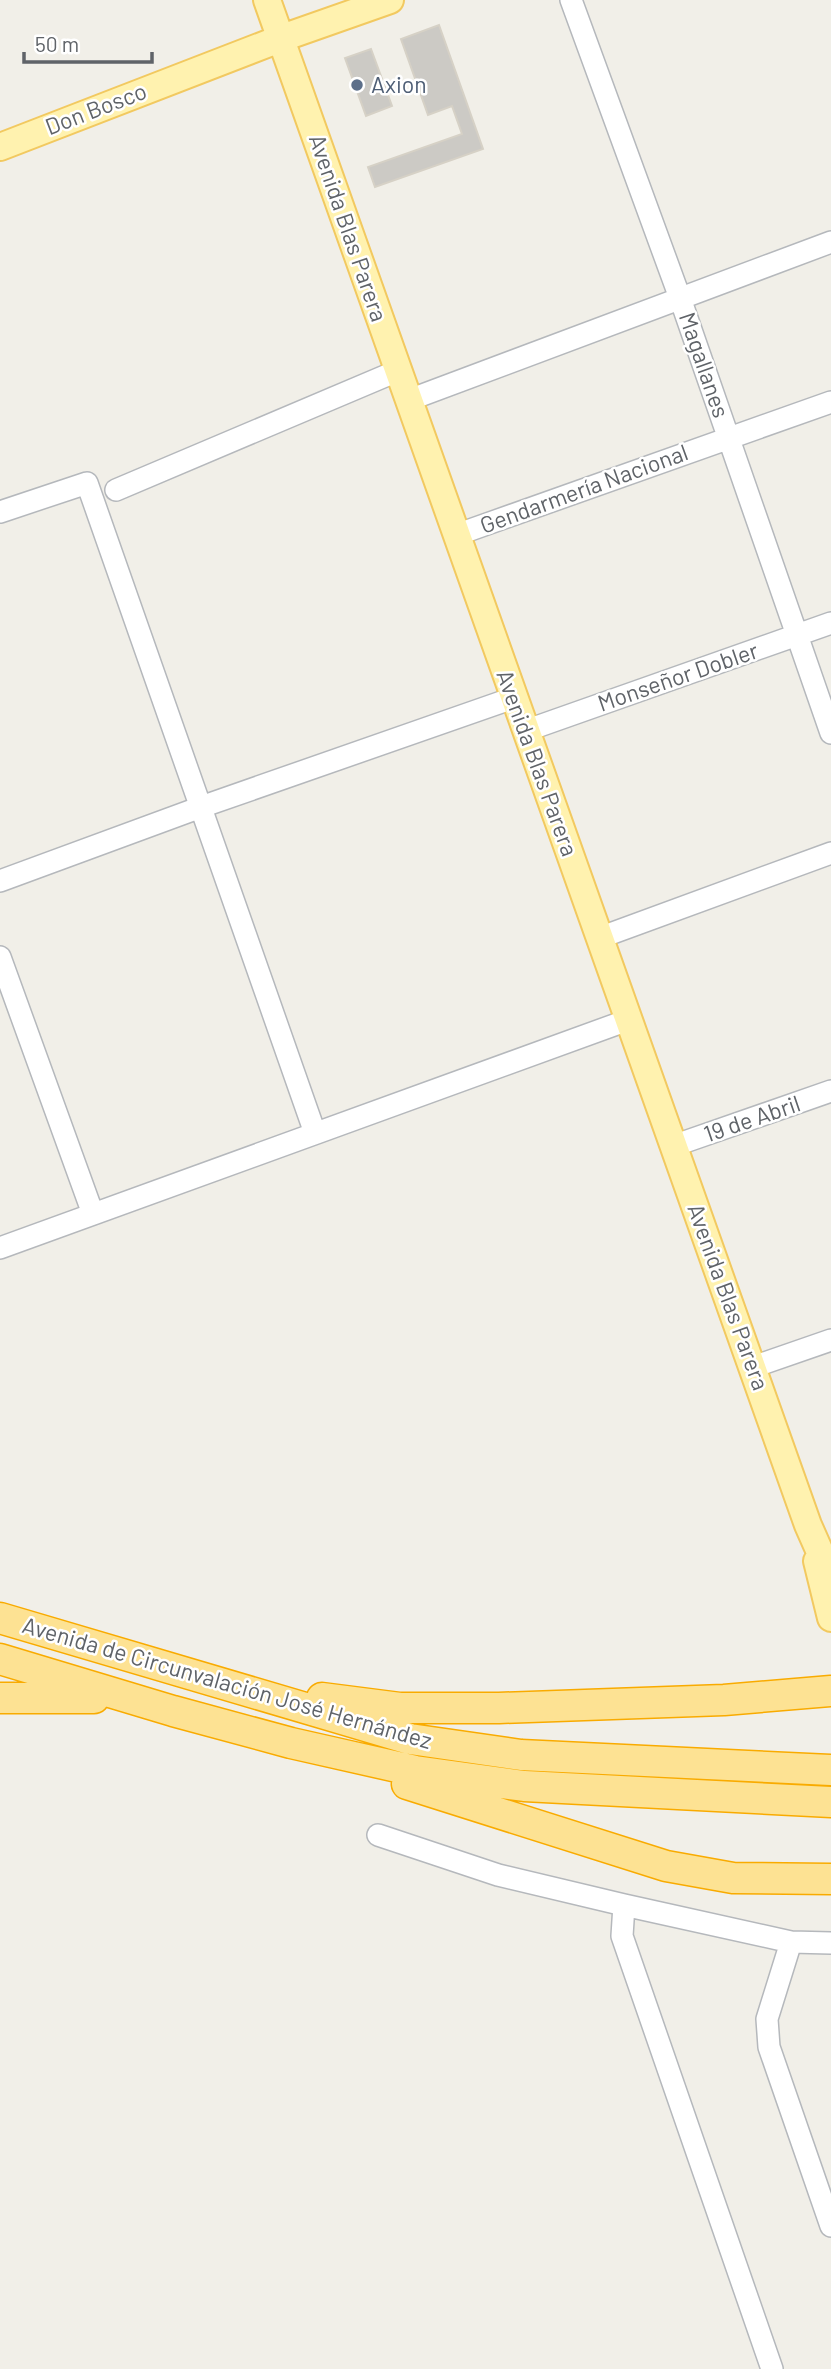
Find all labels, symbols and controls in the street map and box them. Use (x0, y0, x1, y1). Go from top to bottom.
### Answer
scale bar (24, 21, 152, 65)
text: 50 m (35, 31, 79, 56)
place label: Axion (371, 70, 427, 98)
street label: Don Bosco (41, 76, 150, 140)
marker: Axion (349, 77, 365, 93)
street label: Avenida Blas Parera (304, 130, 394, 325)
street label: Magallanes (674, 308, 736, 421)
street label: Gendarmería Nacional (476, 437, 691, 539)
street label: Monseñor Dobler (594, 635, 762, 717)
street label: Avenida Blas Parera (491, 666, 585, 860)
street label: 19 de Abril (700, 1089, 804, 1148)
street label: Avenida Blas Parera (682, 1200, 776, 1394)
street label: Avenida de Circunvalación José Hernández (19, 1610, 435, 1754)

